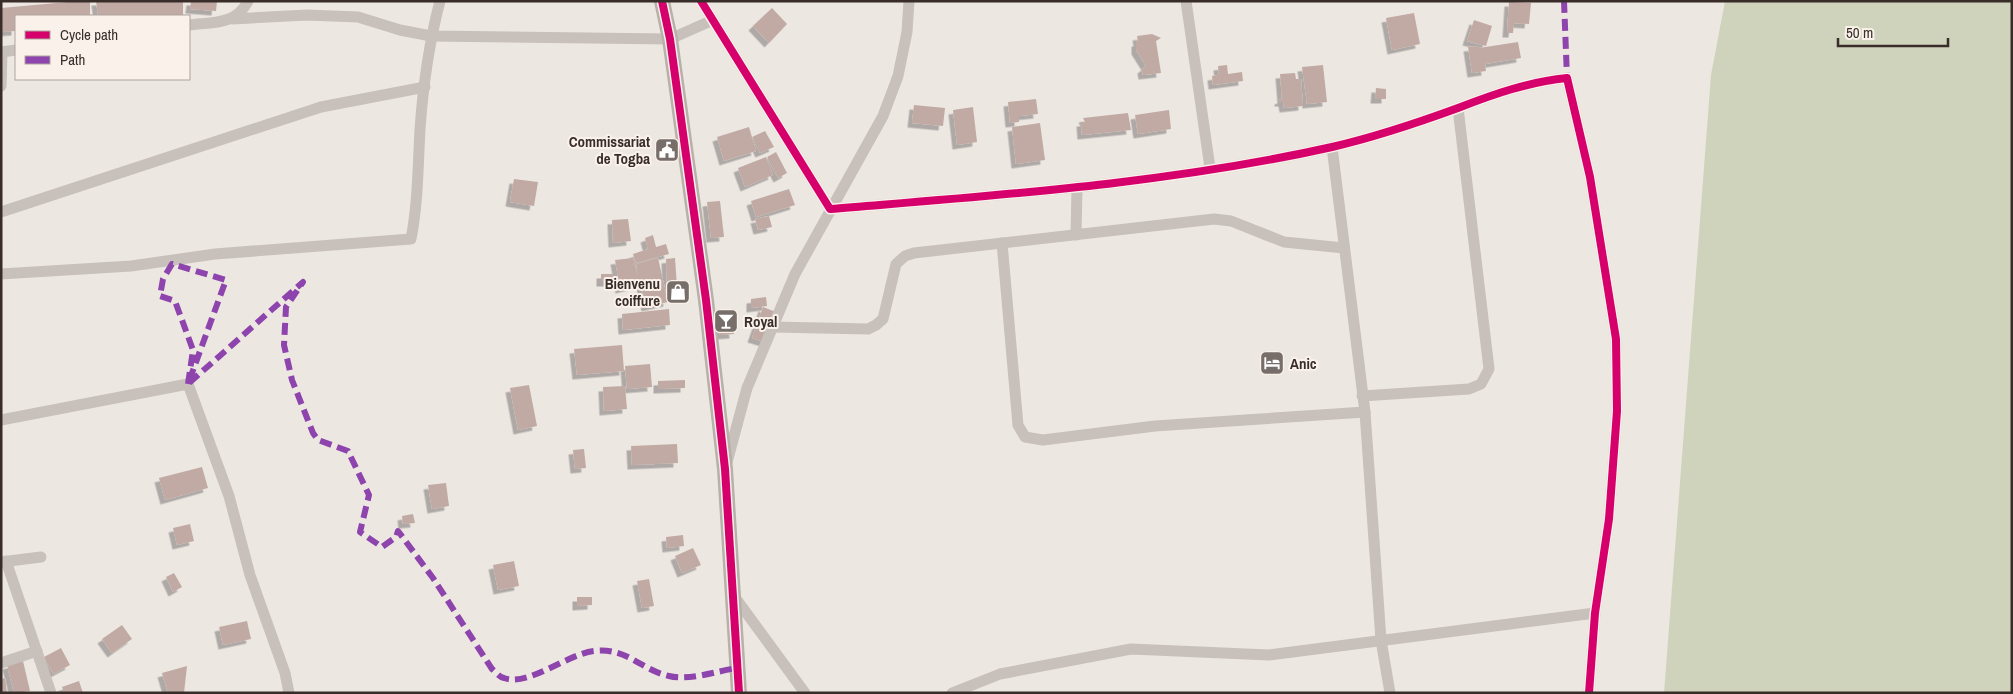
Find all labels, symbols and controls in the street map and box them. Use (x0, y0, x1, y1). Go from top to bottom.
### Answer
legend (15, 15, 190, 80)
scale bar (1838, 15, 1948, 47)
text: 50 m (1846, 22, 1873, 43)
text: Cycle path (60, 24, 118, 45)
text: Path (60, 49, 85, 70)
place label: Commissariat de Togba (569, 131, 650, 169)
public building icon: Commissariat de Togba (654, 137, 680, 163)
place label: Bienvenu coiffure (605, 273, 660, 311)
shop icon: Bienvenu coiffure (665, 279, 691, 305)
bar icon: Royal (713, 308, 739, 334)
place label: Royal (744, 311, 778, 332)
hotel icon: Anic (1259, 350, 1285, 376)
place label: Anic (1290, 353, 1317, 374)

